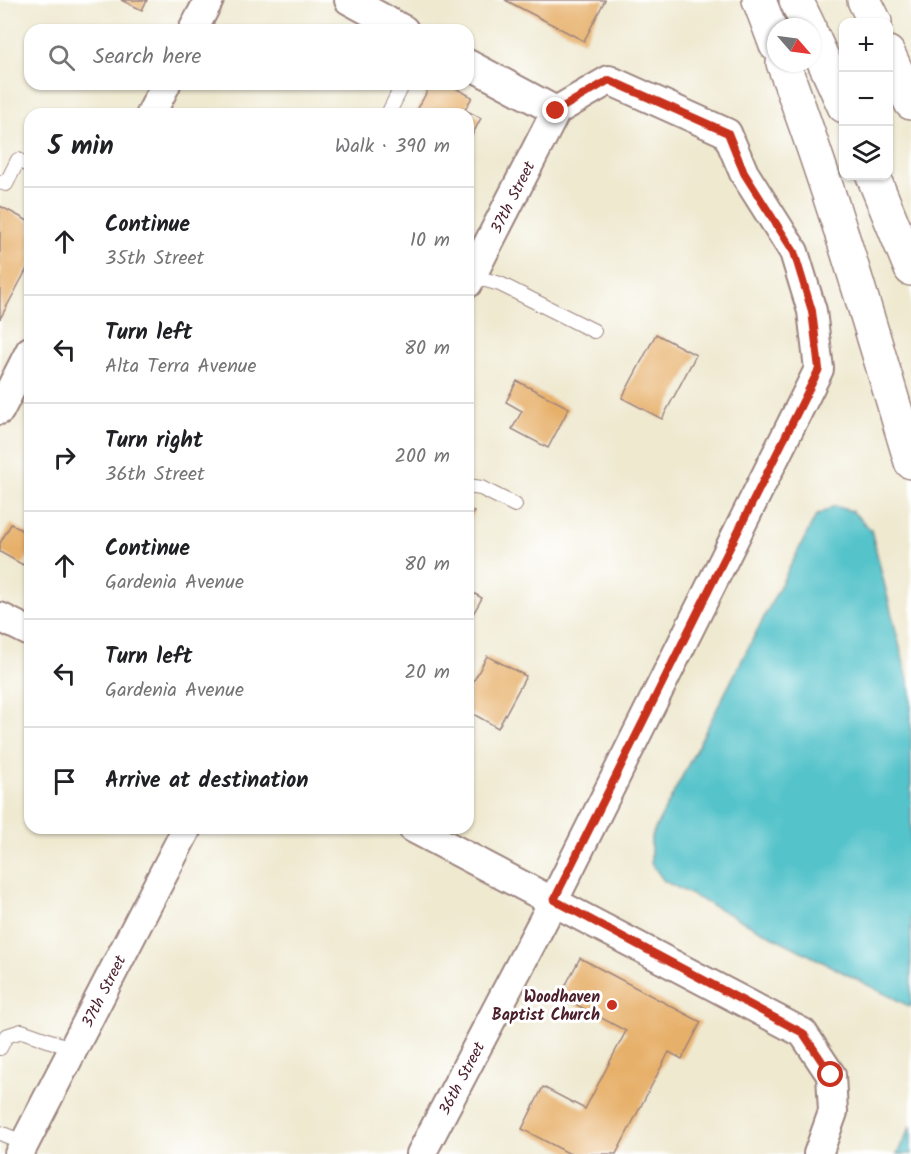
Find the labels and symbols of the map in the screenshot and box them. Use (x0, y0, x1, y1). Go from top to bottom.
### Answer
north arrow (767, 18, 821, 72)
route end (542, 97, 568, 123)
street label: 37th Street (484, 156, 543, 238)
street label: 37th Street (75, 950, 134, 1032)
place label: Woodhaven Baptist Church (492, 985, 600, 1028)
marker: Woodhaven Baptist Church (605, 998, 619, 1012)
street label: 36th Street (433, 1037, 492, 1120)
route start (817, 1061, 843, 1087)

